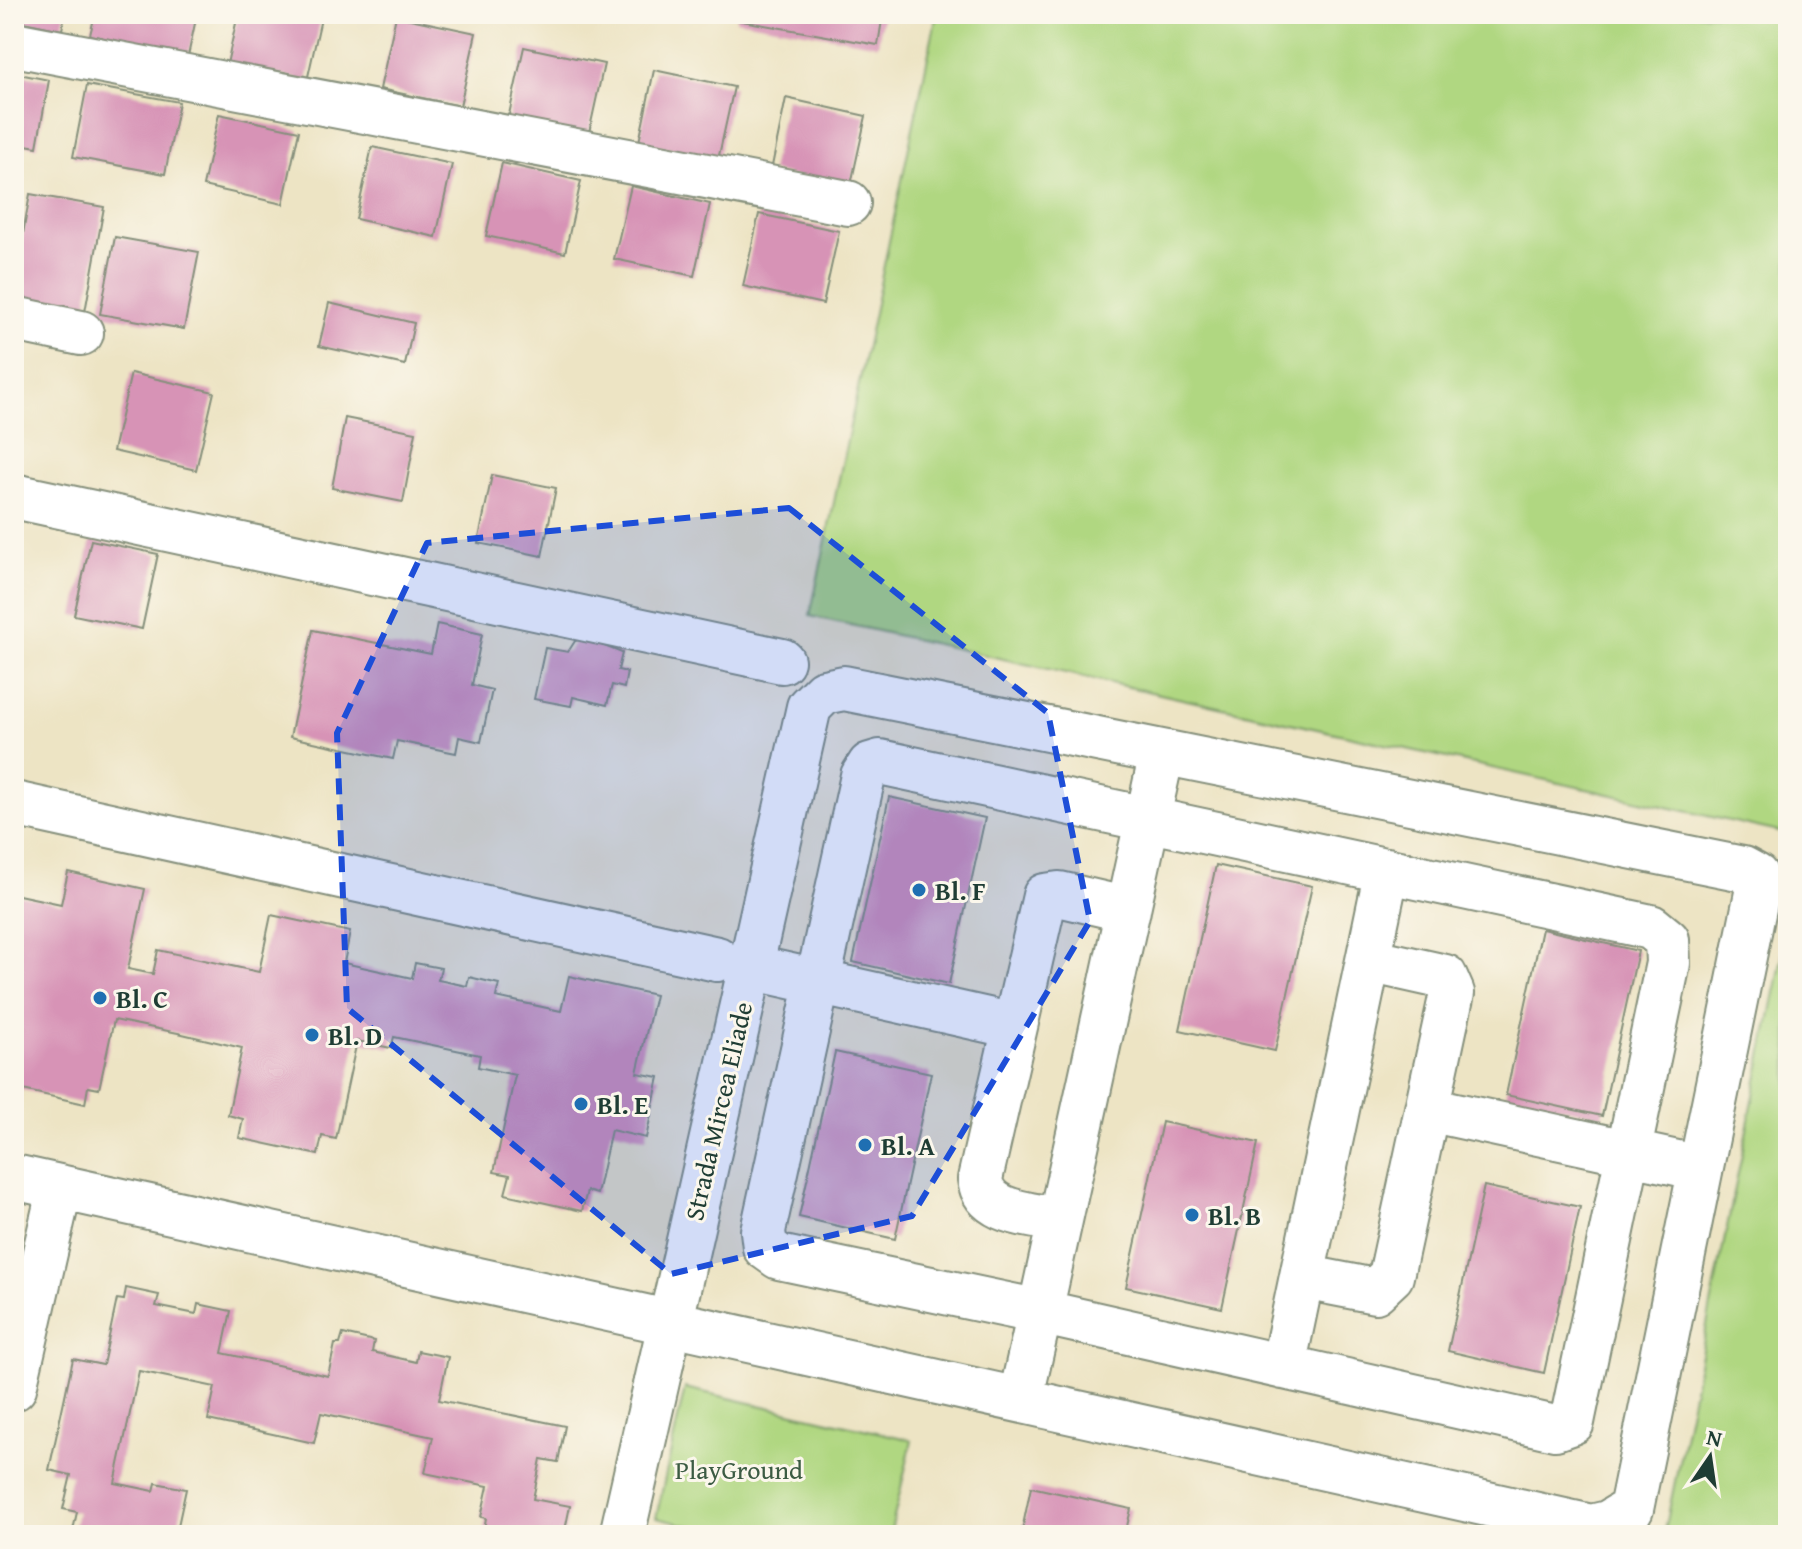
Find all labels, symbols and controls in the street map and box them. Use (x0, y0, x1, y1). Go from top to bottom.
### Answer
place label: Bl. F (935, 871, 986, 910)
marker: Bl. F (910, 881, 928, 899)
place label: Bl. C (116, 979, 168, 1018)
marker: Bl. C (91, 989, 109, 1007)
street label: Strada Mircea Eliade (674, 998, 762, 1224)
place label: Bl. D (328, 1016, 382, 1055)
marker: Bl. D (303, 1026, 321, 1044)
place label: Bl. E (597, 1085, 648, 1124)
marker: Bl. E (572, 1095, 590, 1113)
place label: Bl. A (881, 1126, 935, 1165)
marker: Bl. A (856, 1136, 874, 1154)
place label: Bl. B (1208, 1196, 1261, 1235)
marker: Bl. B (1183, 1206, 1201, 1224)
north arrow (1670, 1417, 1750, 1497)
text: N (1704, 1420, 1726, 1455)
park label: PlayGround (675, 1450, 803, 1489)

